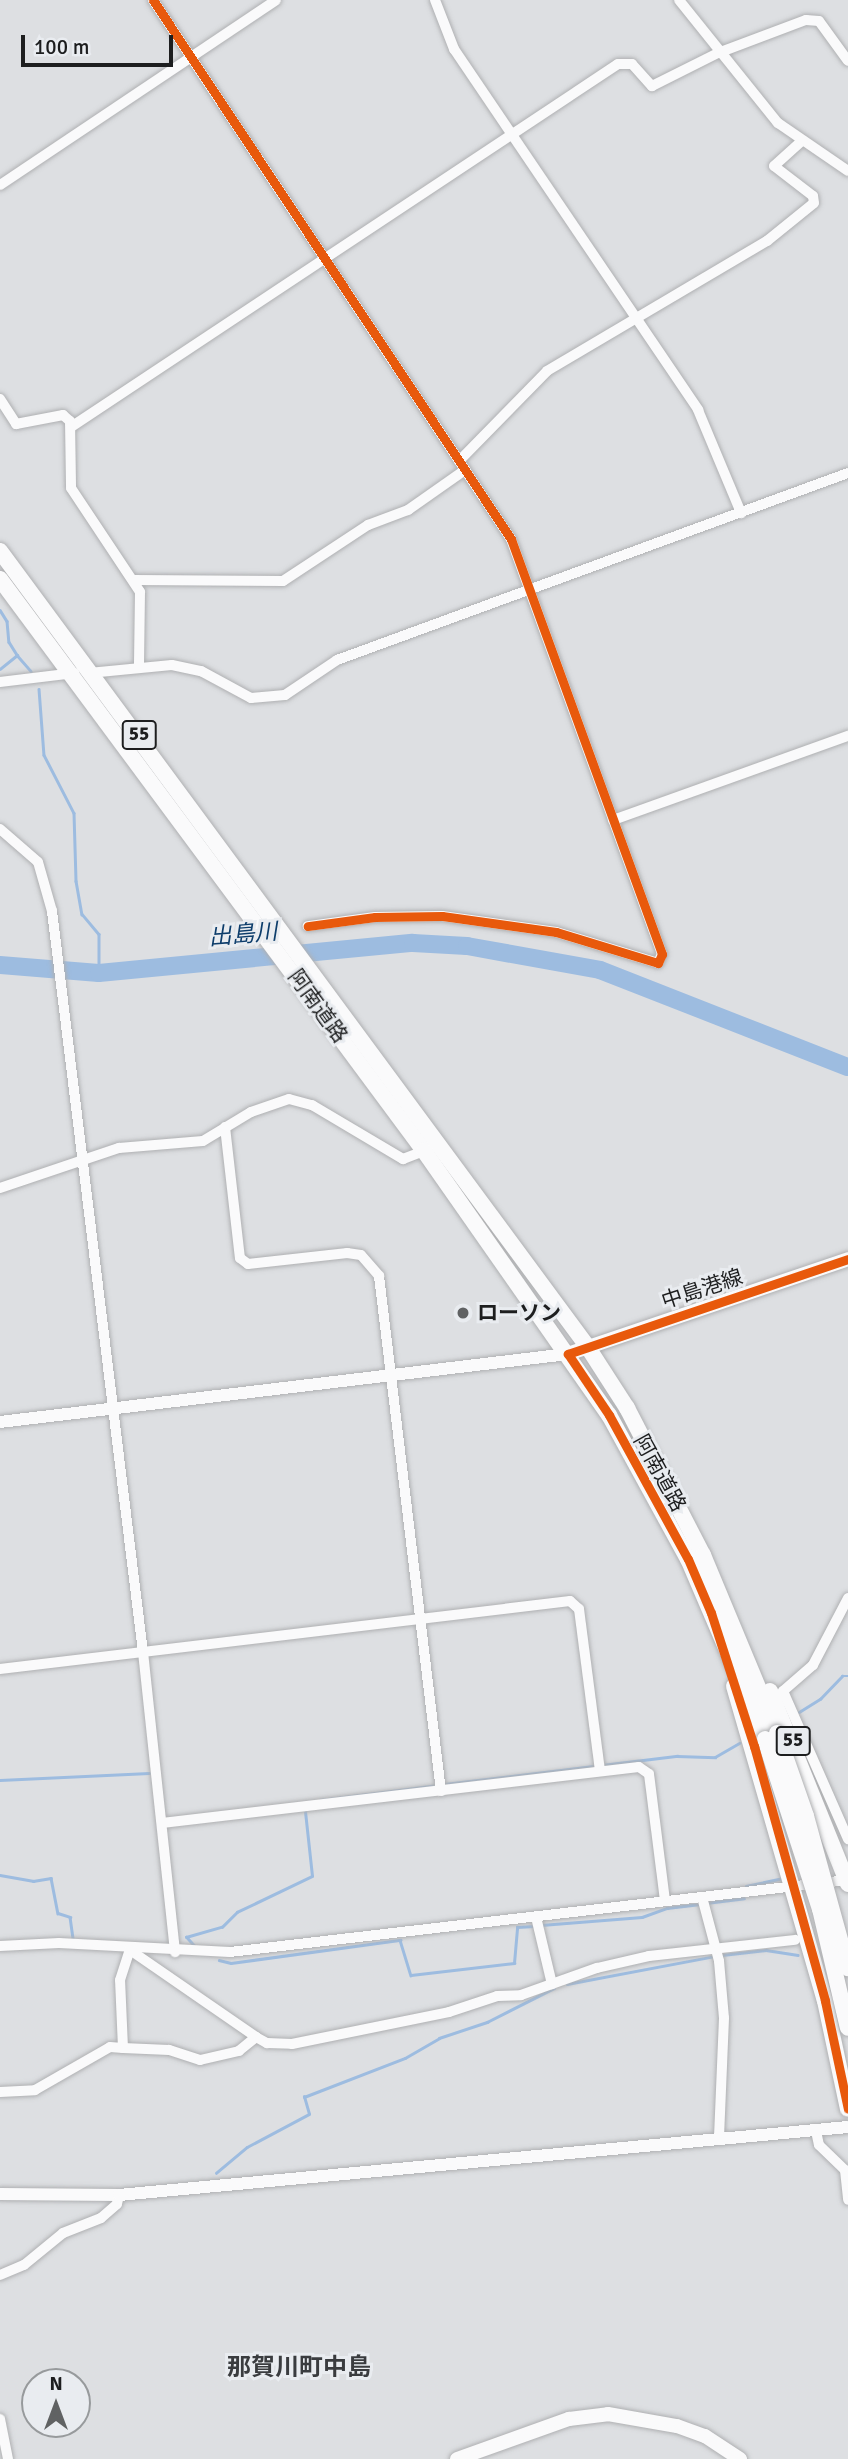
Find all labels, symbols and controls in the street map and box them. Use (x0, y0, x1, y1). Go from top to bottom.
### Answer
scale bar (24, 21, 177, 65)
text: 100 m (34, 34, 89, 60)
road number: 55 (122, 720, 156, 750)
water label: 出島川 (207, 918, 279, 952)
street label: 阿南道路 (283, 965, 353, 1047)
street label: 中島港線 (658, 1264, 746, 1314)
place label: ローソン (477, 1300, 561, 1326)
marker: ローソン (455, 1305, 471, 1321)
street label: 阿南道路 (629, 1430, 691, 1516)
road number: 55 (776, 1726, 810, 1756)
district label: 那賀川町中島 (227, 2354, 371, 2382)
north arrow (21, 2368, 91, 2438)
text: N (49, 2372, 63, 2396)

